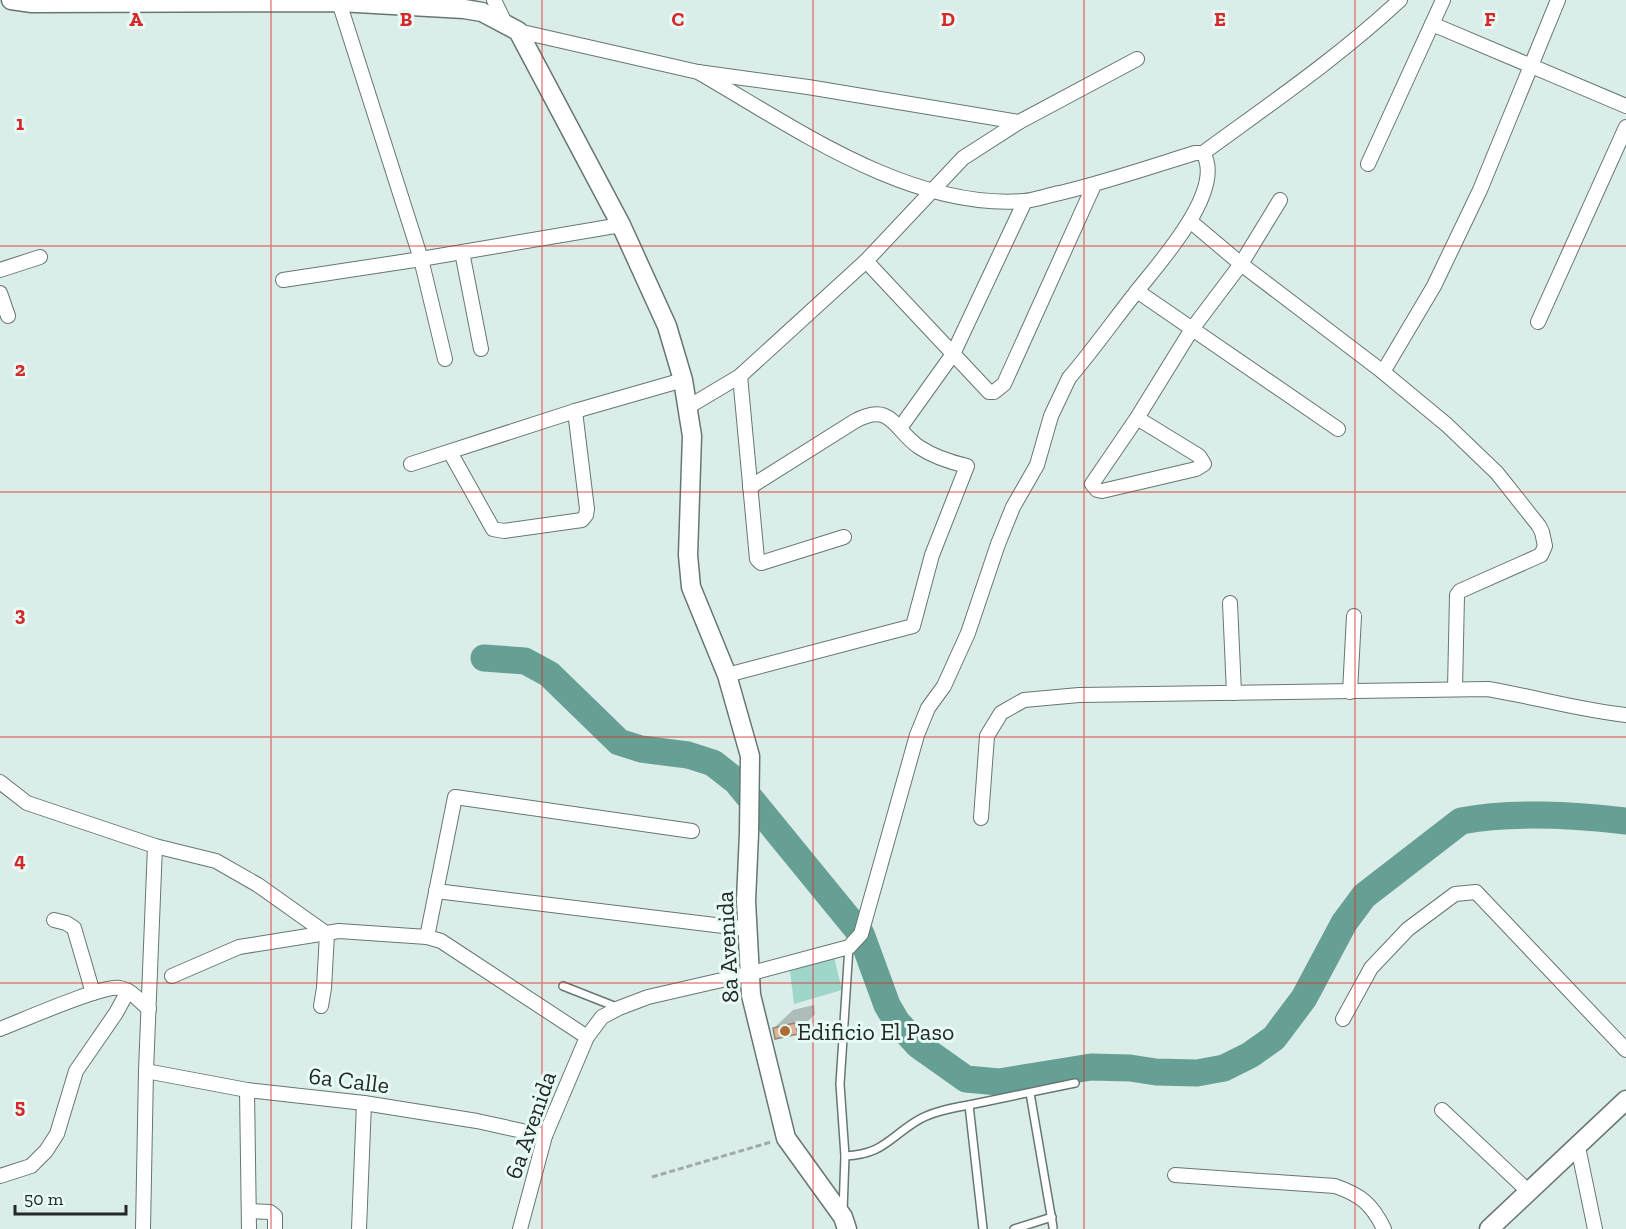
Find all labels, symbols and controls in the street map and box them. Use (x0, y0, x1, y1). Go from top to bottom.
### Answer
text: A (129, 7, 143, 31)
text: B (400, 7, 412, 31)
text: C (672, 7, 685, 31)
text: D (941, 7, 955, 31)
text: E (1214, 7, 1226, 31)
text: F (1484, 7, 1496, 31)
text: 1 (16, 111, 24, 135)
text: 2 (15, 357, 26, 381)
text: 3 (15, 602, 26, 626)
text: 4 (14, 848, 26, 872)
street label: 8a Avenida (710, 890, 744, 1004)
place label: Edificio El Paso (797, 1017, 954, 1046)
marker: Edificio El Paso (778, 1024, 792, 1038)
street label: 6a Calle (307, 1061, 391, 1099)
street label: 6a Avenida (498, 1067, 562, 1183)
text: 5 (15, 1094, 25, 1118)
scale bar (15, 1178, 126, 1216)
text: 50 m (24, 1188, 64, 1210)

